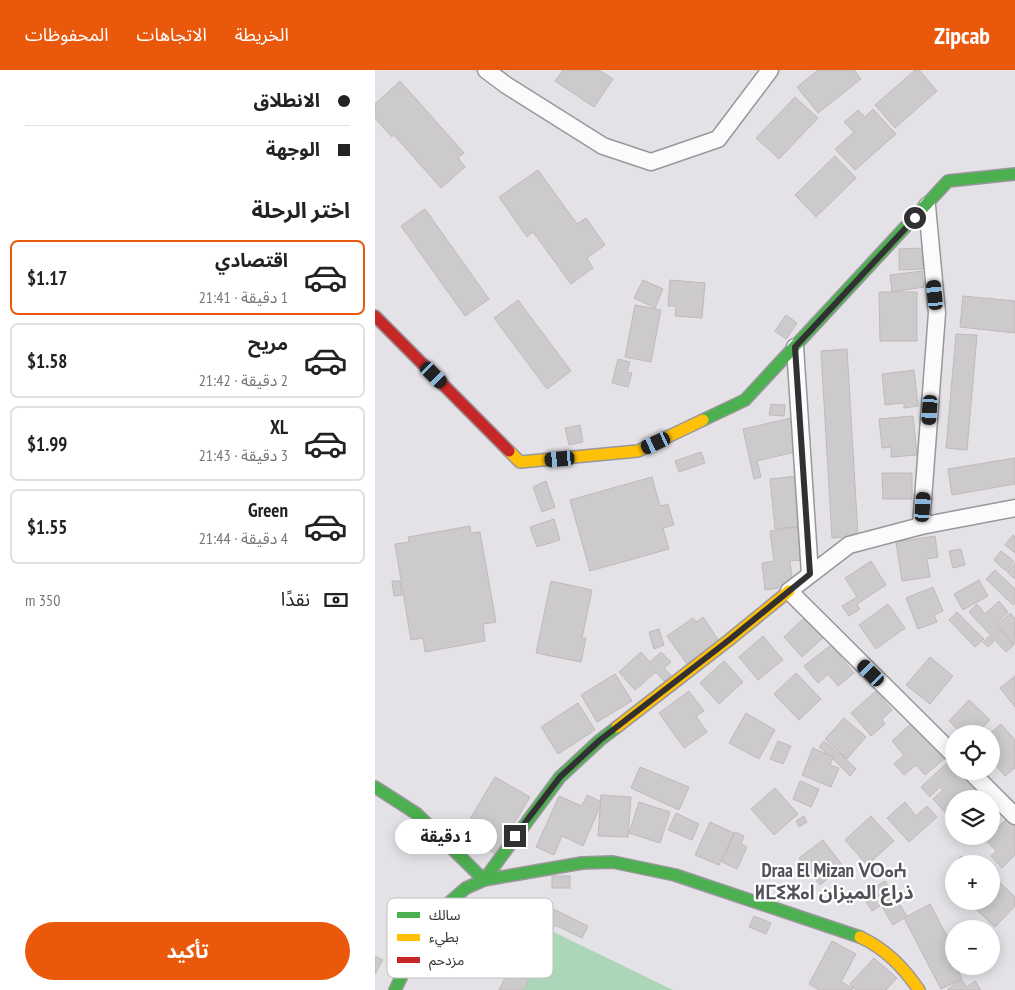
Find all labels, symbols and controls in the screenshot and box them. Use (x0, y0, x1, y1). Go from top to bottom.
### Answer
text: Zipcab (934, 20, 990, 51)
text: المحفوظات (25, 23, 109, 46)
text: الاتجاهات (137, 23, 207, 46)
text: الخريطة (235, 23, 289, 46)
text: الانطلاق (254, 88, 320, 112)
text: الوجهة (266, 137, 320, 161)
text: اختر الرحلة (252, 196, 350, 224)
route start (904, 207, 926, 229)
text: اقتصادي (215, 248, 288, 272)
icon: car (303, 255, 348, 300)
text: $1.17 (27, 266, 67, 290)
car (925, 279, 944, 311)
text: 1 دقيقة · 21:41 (199, 287, 288, 307)
text: مريح (248, 331, 288, 355)
icon: car (303, 338, 348, 383)
text: $1.58 (27, 349, 67, 373)
car (418, 359, 449, 391)
text: 2 دقيقة · 21:42 (199, 370, 288, 390)
car (921, 395, 938, 425)
text: XL (270, 415, 288, 439)
icon: car (303, 421, 348, 466)
car (639, 430, 672, 456)
text: $1.99 (27, 432, 67, 456)
text: 3 دقيقة · 21:43 (199, 445, 288, 465)
car (544, 450, 575, 468)
car (914, 492, 931, 522)
text: Green (248, 498, 288, 522)
icon: car (303, 504, 348, 549)
text: $1.55 (27, 515, 67, 539)
text: 4 دقيقة · 21:44 (199, 528, 288, 548)
icon: cash (322, 586, 350, 614)
text: نقدًا (281, 587, 310, 611)
text: 350 m (25, 590, 60, 610)
car (855, 657, 886, 689)
map controls (945, 725, 1000, 975)
button: locate (945, 725, 1000, 780)
button: layers (945, 790, 1000, 845)
callout: 1 دقيقة (395, 818, 497, 854)
route end (504, 825, 526, 847)
text: 1 دقيقة (420, 826, 472, 846)
button: + (945, 855, 1000, 910)
district label: Draa El Mizan ⴸⵔⴰⵄ ⵍⵎⵉⵣⴰⵏ ذراع الميزان (754, 858, 914, 906)
legend (387, 898, 553, 978)
text: سالك (429, 906, 461, 924)
button: − (945, 920, 1000, 975)
button: تأكيد (25, 922, 350, 980)
text: بطيء (429, 928, 459, 948)
text: مزدحم (429, 951, 464, 971)

